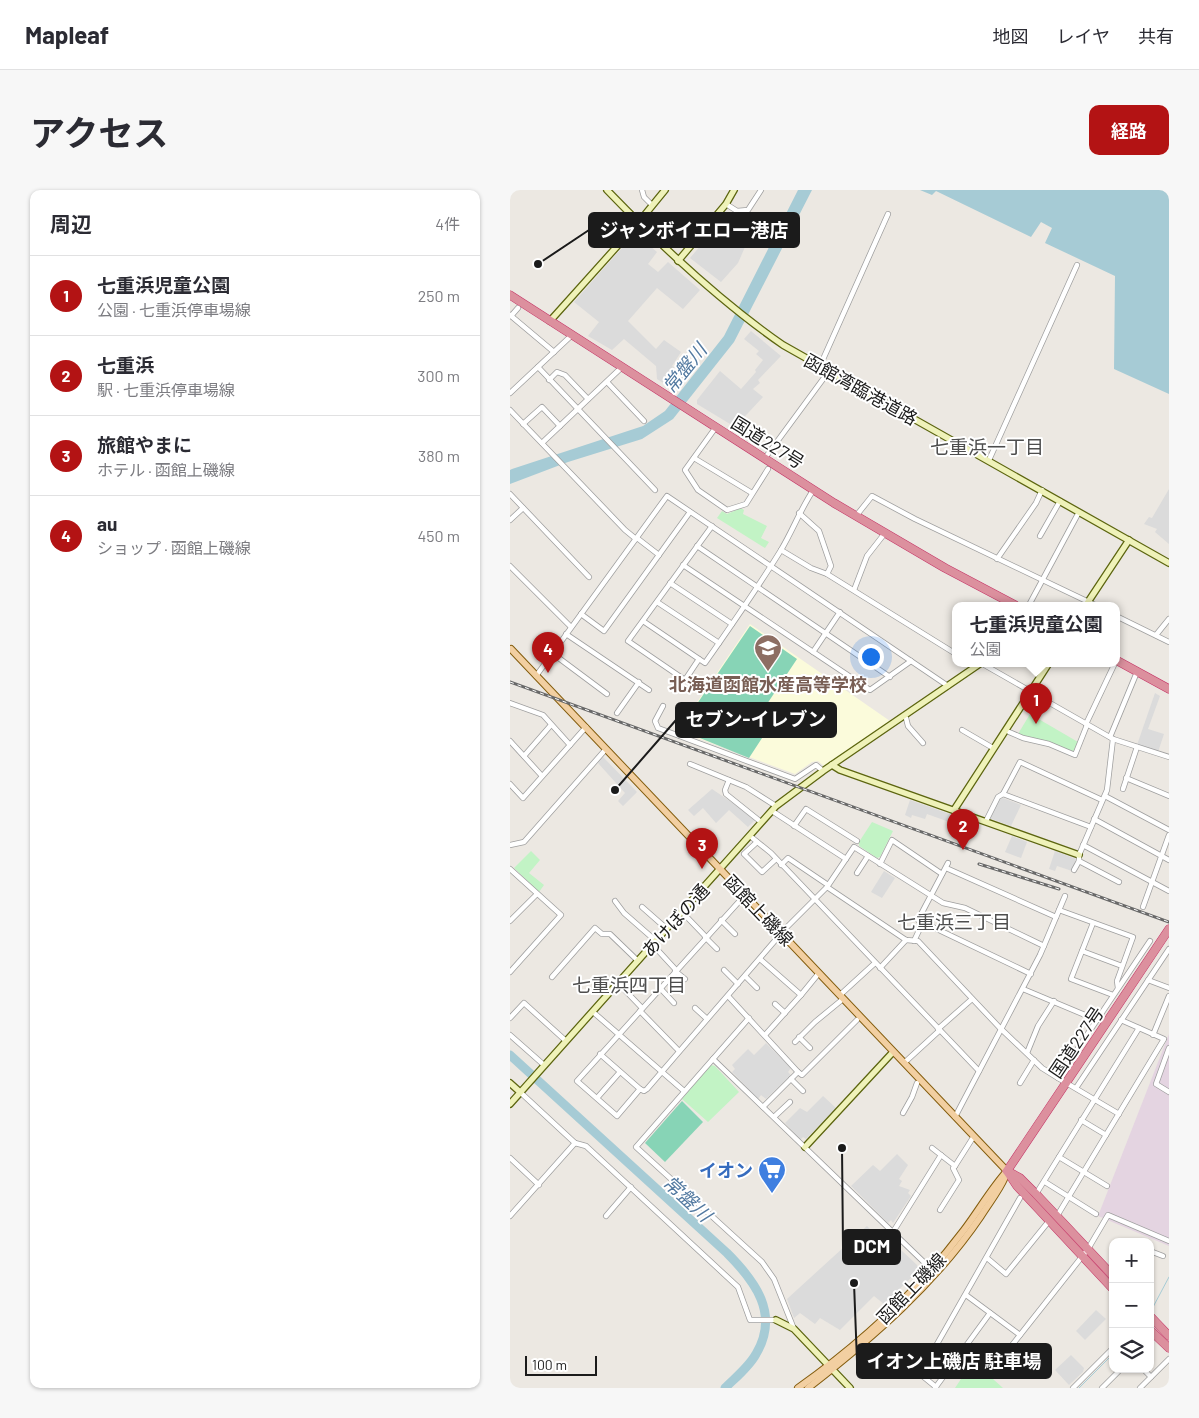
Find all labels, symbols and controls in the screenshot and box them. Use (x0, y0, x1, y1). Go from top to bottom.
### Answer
text: Mapleaf (25, 20, 109, 49)
text: 地図 (993, 25, 1029, 47)
text: レイヤ (1057, 25, 1110, 47)
text: 共有 (1138, 25, 1174, 47)
button: 経路 (1089, 105, 1169, 155)
text: アクセス (30, 111, 168, 153)
text: 周辺 (50, 211, 92, 236)
callout: ジャンボイエロー港店 (589, 213, 799, 247)
text: 4件 (435, 214, 460, 233)
text: ジャンボイエロー港店 (600, 218, 788, 241)
text: 七重浜児童公園 (97, 273, 230, 296)
text: 1 (63, 286, 69, 305)
text: 250 m (418, 286, 460, 305)
text: 公園 · 七重浜停車場線 (97, 300, 251, 319)
water label: 常盤川 (657, 337, 712, 397)
street label: 函館湾臨港道路 (801, 349, 921, 429)
text: 七重浜 (97, 353, 154, 376)
text: 2 (62, 366, 70, 385)
text: 300 m (417, 366, 460, 385)
text: 駅 · 七重浜停車場線 (97, 380, 235, 399)
street label: 国道227号 (727, 411, 809, 473)
text: 旅館やまに (97, 433, 192, 456)
district label: 七重浜一丁目 (930, 435, 1044, 458)
text: 3 (62, 446, 70, 465)
text: 380 m (418, 446, 460, 465)
text: ホテル · 函館上磯線 (97, 460, 235, 479)
text: au (97, 512, 117, 535)
text: 4 (61, 526, 71, 545)
text: 450 m (417, 526, 460, 545)
text: ショップ · 函館上磯線 (97, 538, 251, 557)
popup (952, 602, 1120, 667)
text: 七重浜児童公園 (969, 612, 1103, 635)
pin: 4 (532, 632, 564, 673)
school or university icon: 北海道函館水産高等学校 (753, 633, 783, 672)
text: 公園 (969, 639, 1002, 658)
your location (858, 644, 884, 670)
place label: 北海道函館水産高等学校 (669, 673, 867, 695)
pin: 1 (1020, 683, 1052, 724)
callout: セブン-イレブン (676, 703, 836, 737)
text: セブン-イレブン (686, 707, 826, 730)
pin: 2 (947, 809, 979, 850)
pin: 3 (686, 828, 718, 869)
street label: 函館上磯線 (720, 870, 798, 950)
street label: あけぼの通 (637, 879, 713, 961)
district label: 七重浜三丁目 (897, 910, 1011, 933)
district label: 七重浜四丁目 (572, 973, 686, 996)
street label: 国道227号 (1044, 1002, 1108, 1082)
supermarket icon: イオン (757, 1155, 787, 1194)
place label: イオン (699, 1159, 753, 1181)
water label: 常盤川 (659, 1170, 718, 1227)
callout: DCM (843, 1230, 900, 1264)
text: DCM (854, 1234, 890, 1257)
map controls (1109, 1238, 1154, 1373)
button: + (1109, 1238, 1154, 1283)
street label: 函館上磯線 (872, 1248, 950, 1328)
button: − (1109, 1283, 1154, 1328)
button: layers (1109, 1328, 1154, 1373)
callout: イオン上磯店 駐車場 (857, 1344, 1051, 1378)
text: イオン上磯店 駐車場 (867, 1349, 1041, 1372)
scale bar (525, 1353, 598, 1376)
text: 100 m (532, 1356, 567, 1373)

